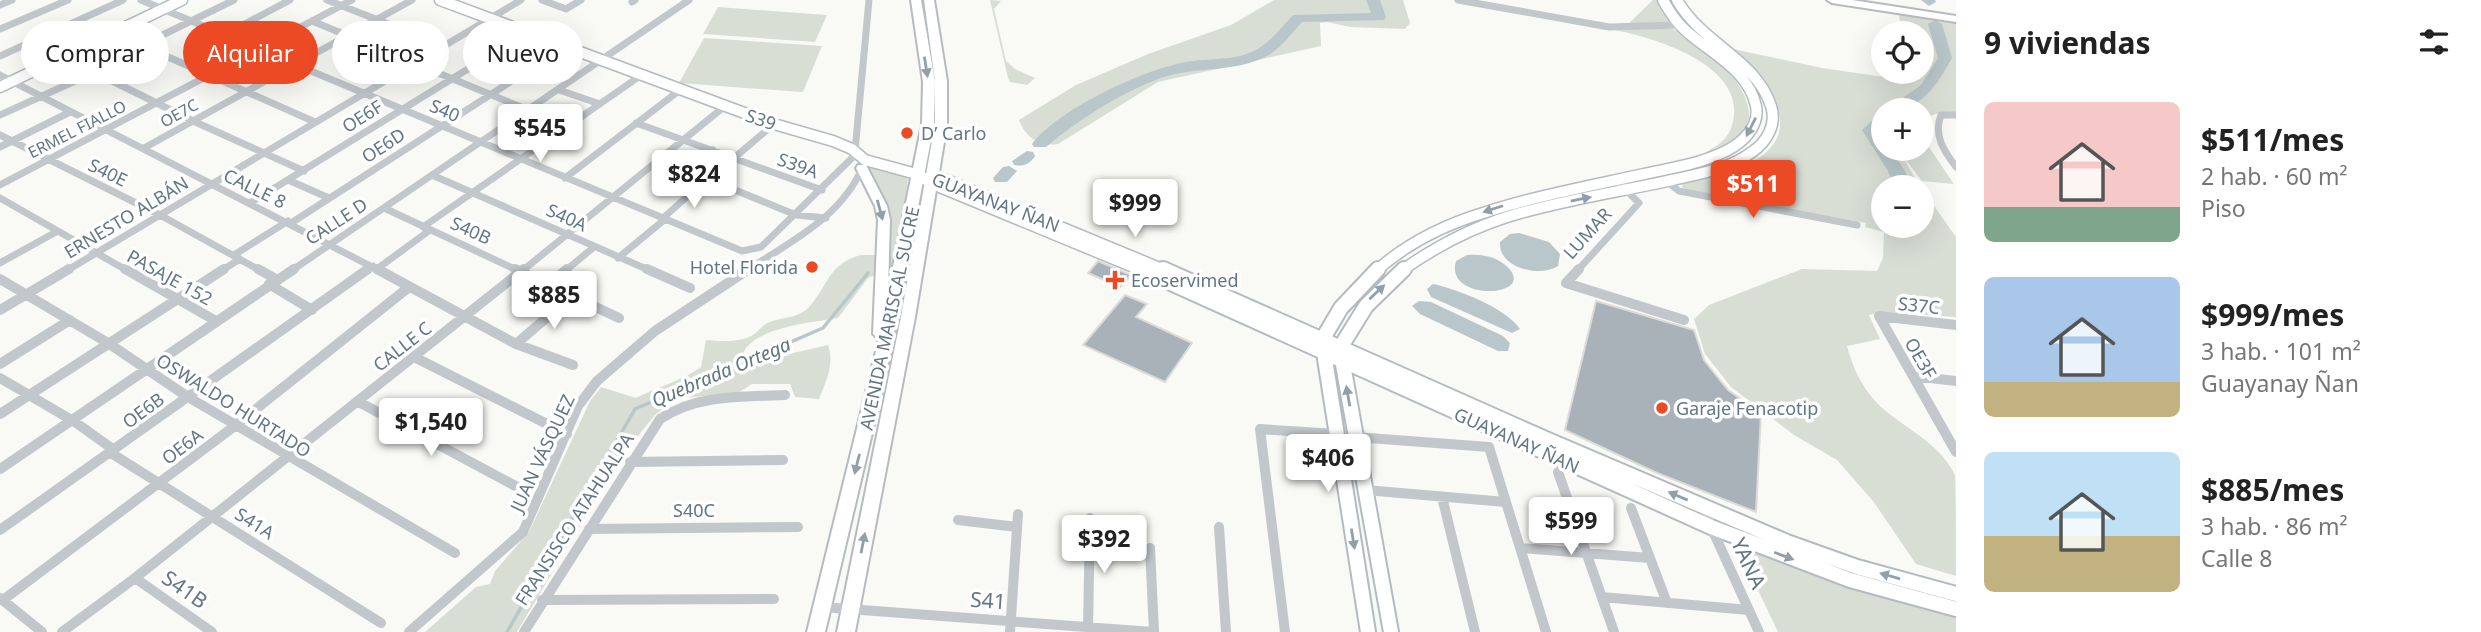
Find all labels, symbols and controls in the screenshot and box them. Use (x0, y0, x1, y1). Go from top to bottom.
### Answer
chip: Comprar (21, 21, 169, 84)
chip: Alquilar (183, 21, 318, 84)
chip: Filtros (332, 21, 449, 84)
chip: Nuevo (463, 21, 583, 84)
map controls (1871, 21, 1934, 238)
button: locate (1871, 21, 1934, 84)
text: 9 viviendas (1984, 22, 2151, 63)
icon: filters (2415, 23, 2453, 61)
one-way arrow (921, 57, 932, 79)
street label: S40 (426, 93, 464, 127)
street label: OE7C (156, 94, 202, 132)
street label: OE6F (337, 94, 387, 138)
street label: ERMEL FIALLO (24, 95, 130, 163)
button: + (1871, 98, 1934, 161)
street label: S39 (743, 103, 779, 135)
pin: $545 (499, 104, 581, 164)
text: $545 (514, 111, 566, 143)
one-way arrow (1745, 117, 1756, 137)
text: $511/mes (2201, 119, 2344, 160)
place label: D’ Carlo (921, 121, 986, 145)
street label: OE6D (357, 122, 409, 168)
marker: D’ Carlo (899, 125, 915, 141)
icon: home (2040, 130, 2124, 214)
street label: S39A (774, 147, 822, 184)
pin: $824 (653, 150, 735, 210)
street label: S40E (85, 152, 131, 192)
text: $824 (668, 157, 720, 189)
pin: $511 (1712, 160, 1794, 220)
text: 2 hab. · 60 m² (2201, 160, 2348, 192)
street label: CALLE 8 (220, 163, 290, 213)
street label: GUAYANAY ÑAN (929, 167, 1063, 237)
text: $511 (1727, 167, 1779, 199)
street label: ERNESTO ALBÁN (59, 170, 193, 264)
button: − (1871, 175, 1934, 238)
pin: $999 (1094, 180, 1176, 239)
text: $999 (1109, 186, 1161, 218)
street label: CALLE D (300, 192, 372, 250)
text: Piso (2201, 192, 2246, 224)
one-way arrow (1570, 194, 1592, 205)
street label: S40A (543, 197, 592, 237)
one-way arrow (876, 200, 886, 221)
street label: LUMAR (1558, 202, 1616, 264)
street label: AVENIDA MARISCAL SUCRE (854, 204, 924, 432)
one-way arrow (1482, 205, 1503, 215)
street label: S40B (447, 210, 495, 250)
street label: PASAJE 152 (123, 244, 217, 310)
place label: Hotel Florida (690, 255, 798, 279)
marker: Hotel Florida (804, 259, 820, 275)
place label: Ecoservimed (1131, 268, 1239, 292)
marker: Ecoservimed (1105, 270, 1125, 290)
pin: $885 (513, 272, 595, 331)
text: $885 (528, 278, 580, 310)
one-way arrow (1368, 284, 1385, 300)
street label: S37C (1897, 291, 1941, 319)
text: $999/mes (2201, 294, 2344, 335)
icon: home (2040, 305, 2124, 389)
street label: CALLE C (368, 316, 436, 376)
water label: Quebrada Ortega (647, 331, 795, 413)
street label: OE3F (1900, 333, 1942, 383)
text: 3 hab. · 101 m² (2201, 335, 2361, 367)
street label: OSWALDO HURTADO (152, 348, 316, 462)
text: Guayanay Ñan (2201, 367, 2359, 399)
one-way arrow (1342, 385, 1353, 407)
street label: OE6B (117, 387, 169, 433)
street label: JUAN VÁSQUEZ (503, 390, 580, 517)
place label: Garaje Fenacotip (1676, 396, 1818, 420)
pin: $1,540 (374, 398, 488, 458)
marker: Garaje Fenacotip (1654, 400, 1670, 416)
street label: GUAYANAY ÑAN (1450, 402, 1584, 478)
text: $1,540 (395, 405, 467, 437)
street label: OE6A (156, 422, 208, 469)
street label: FRANSISCO ATAHUALPA (509, 428, 639, 610)
pin: $406 (1287, 434, 1369, 494)
text: $406 (1302, 441, 1354, 473)
one-way arrow (851, 453, 862, 475)
text: $885/mes (2201, 469, 2344, 510)
icon: home (2040, 480, 2124, 564)
one-way arrow (1667, 490, 1688, 501)
street label: S40C (673, 498, 715, 522)
pin: $599 (1530, 498, 1612, 557)
street label: S41A (231, 502, 280, 545)
text: $599 (1545, 504, 1597, 536)
text: 3 hab. · 86 m² (2201, 510, 2348, 542)
pin: $392 (1063, 516, 1145, 575)
text: $392 (1078, 522, 1130, 554)
one-way arrow (1348, 528, 1359, 550)
one-way arrow (858, 532, 869, 554)
street label: YANA (1725, 533, 1773, 594)
text: Calle 8 (2201, 542, 2272, 574)
one-way arrow (1774, 551, 1795, 562)
street label: S41B (157, 563, 213, 615)
one-way arrow (1879, 570, 1901, 581)
street label: S41 (969, 585, 1007, 615)

